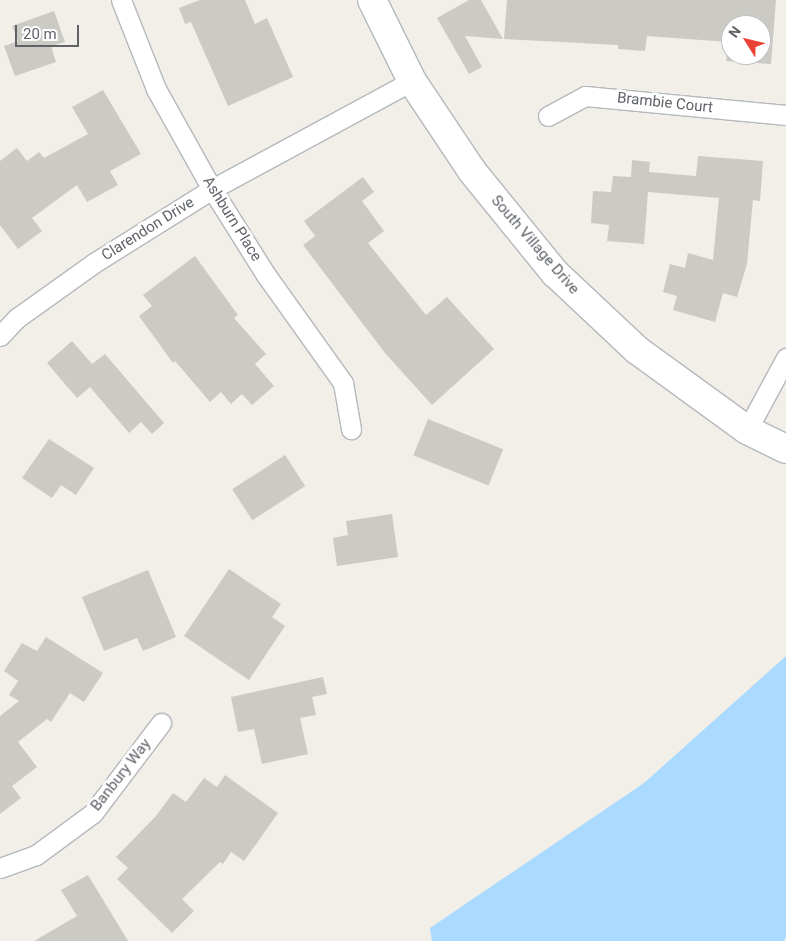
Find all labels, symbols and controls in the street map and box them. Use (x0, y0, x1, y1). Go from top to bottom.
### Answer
scale bar (18, 15, 81, 47)
north arrow (721, 15, 771, 65)
text: N (725, 23, 744, 40)
text: 20 m (23, 25, 57, 43)
street label: Brambie Court (616, 89, 714, 117)
street label: Ashburn Place (199, 173, 265, 265)
street label: South Village Drive (487, 192, 583, 298)
street label: Clarendon Drive (99, 193, 197, 265)
street label: Banbury Way (87, 735, 155, 815)

